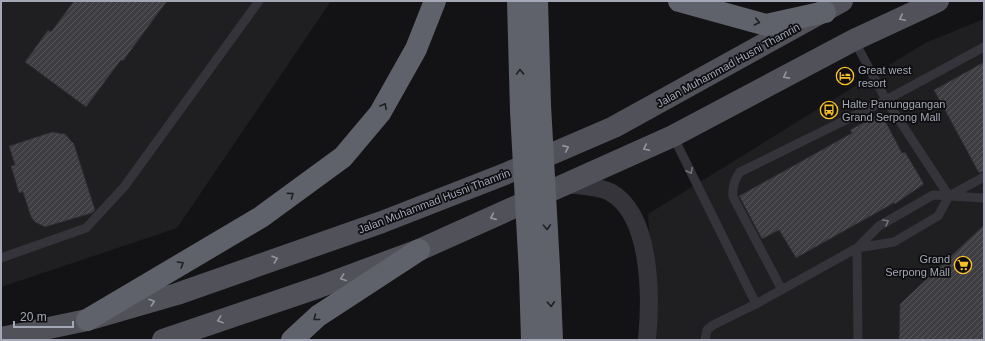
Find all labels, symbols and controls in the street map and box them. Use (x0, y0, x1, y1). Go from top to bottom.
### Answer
one-way arrow (899, 13, 906, 21)
one-way arrow (753, 18, 760, 26)
street label: Jalan Muhammad Husni Thamrin (654, 21, 802, 109)
place label: Great west resort (858, 64, 911, 89)
hotel icon: Great west resort (835, 66, 855, 86)
one-way arrow (516, 69, 524, 75)
one-way arrow (783, 71, 790, 79)
place label: Halte Panunggangan Grand Serpong Mall (842, 98, 945, 123)
bus stop icon: Halte Panunggangan Grand Serpong Mall (819, 100, 839, 120)
one-way arrow (380, 103, 387, 110)
one-way arrow (642, 143, 650, 151)
one-way arrow (563, 144, 570, 152)
street label: Jalan Muhammad Husni Thamrin (356, 166, 512, 236)
one-way arrow (685, 166, 693, 174)
one-way arrow (287, 193, 294, 200)
one-way arrow (490, 212, 498, 220)
one-way arrow (882, 219, 889, 226)
one-way arrow (543, 224, 551, 230)
place label: Grand Serpong Mall (885, 253, 950, 278)
supermarket icon: Grand Serpong Mall (953, 255, 973, 275)
one-way arrow (271, 256, 278, 264)
one-way arrow (177, 262, 184, 269)
one-way arrow (340, 273, 347, 282)
one-way arrow (148, 298, 155, 306)
one-way arrow (547, 301, 556, 307)
scale bar (14, 303, 73, 329)
text: 20 m (20, 310, 47, 324)
one-way arrow (314, 313, 321, 320)
one-way arrow (217, 316, 224, 324)

